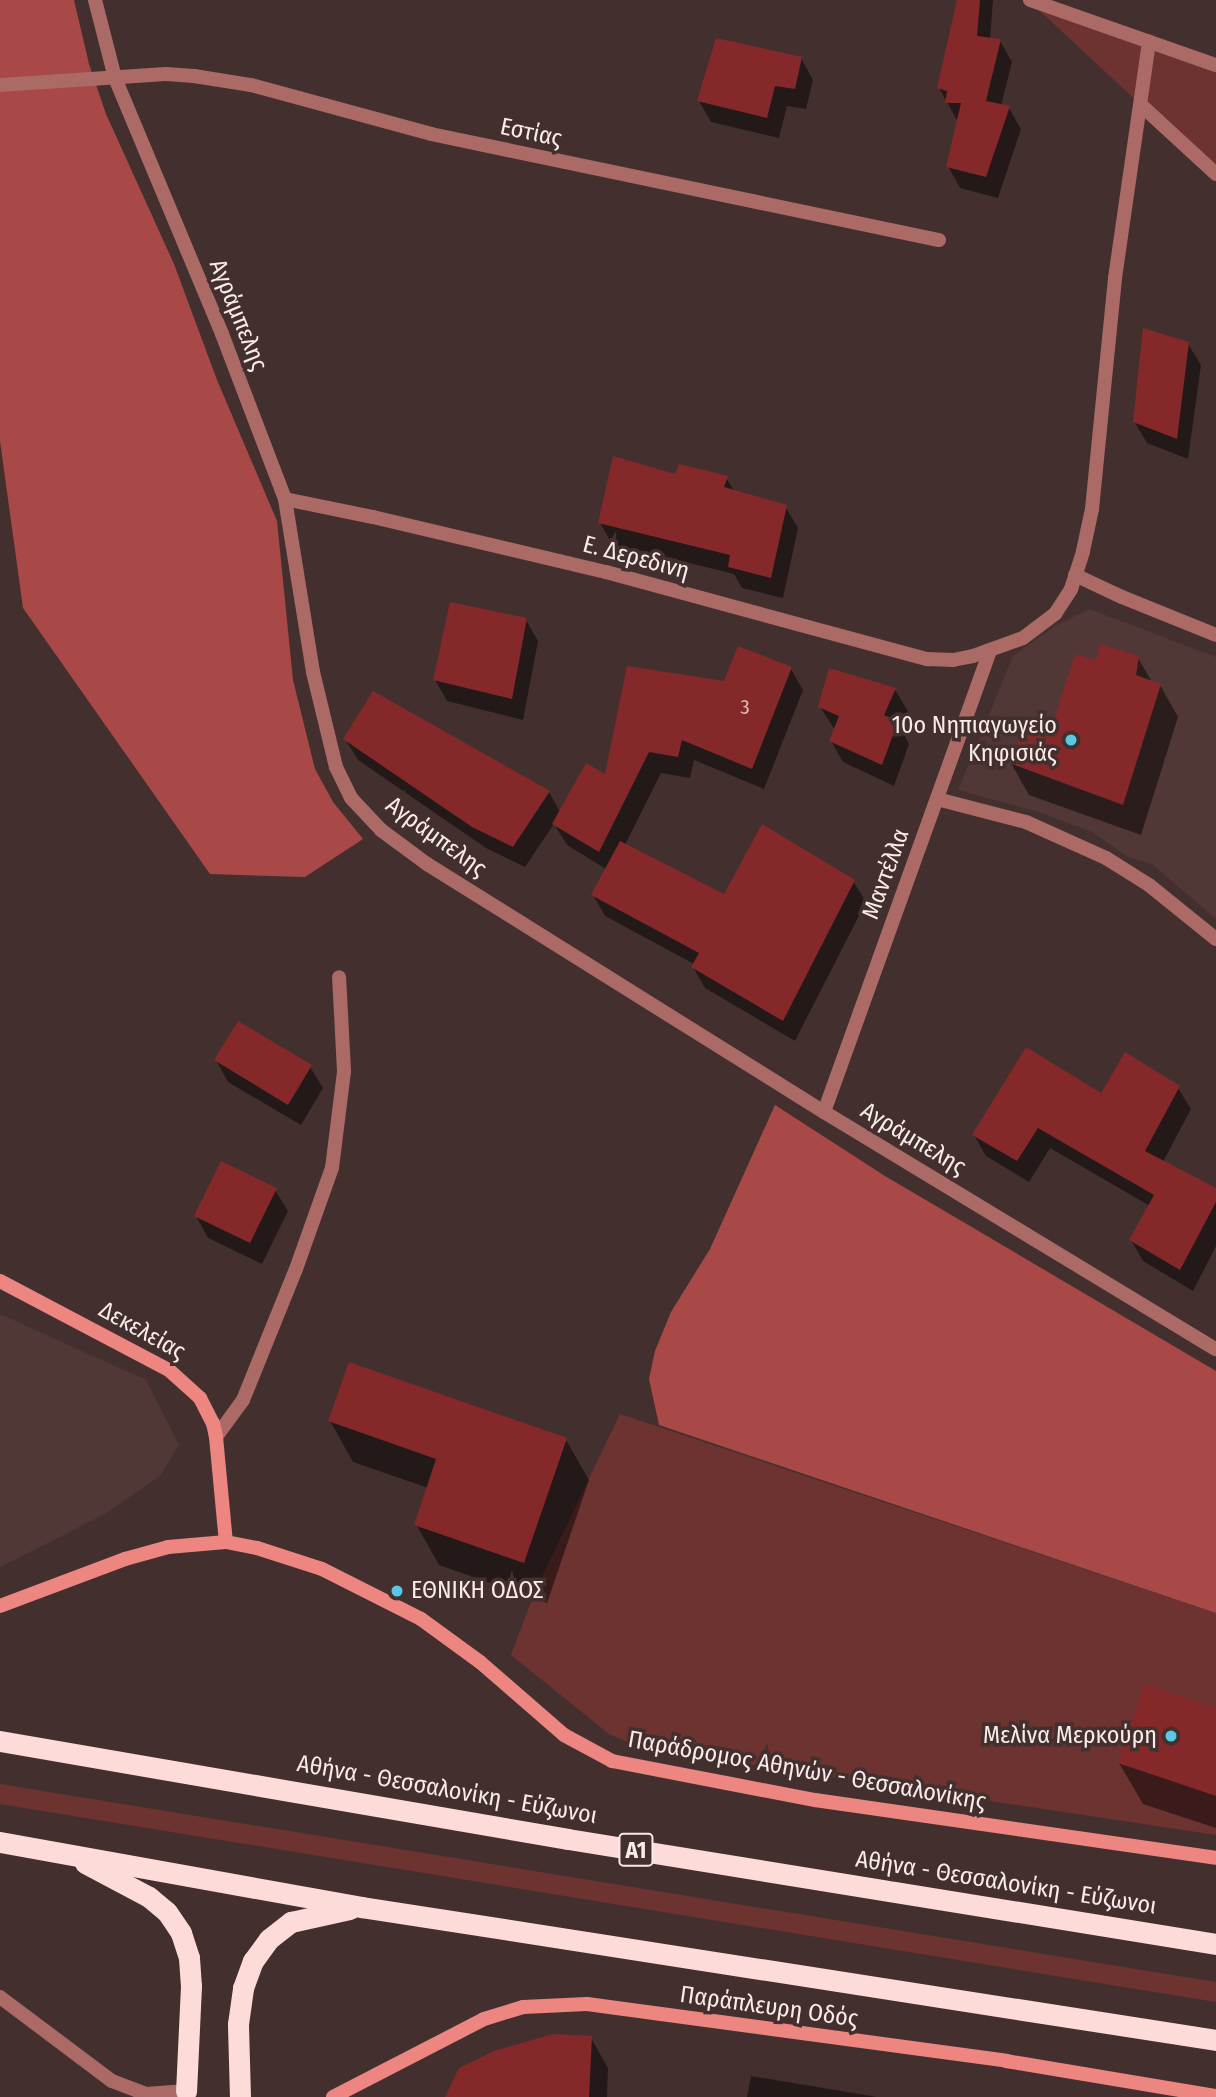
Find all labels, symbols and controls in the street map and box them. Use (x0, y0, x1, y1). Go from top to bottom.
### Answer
street label: Εστίας (498, 112, 564, 154)
street label: Αγράμπελης (203, 255, 273, 375)
street label: Ε. Δερεδινη (580, 530, 692, 586)
house number: 3 (740, 694, 750, 720)
place label: 10ο Νηπιαγωγείο Κηφισιάς (892, 712, 1057, 768)
marker: 10ο Νηπιαγωγείο Κηφισιάς (1063, 732, 1079, 748)
street label: Αγράμπελης (380, 791, 492, 883)
street label: Μαντέλλα (856, 825, 916, 923)
street label: Αγράμπελης (855, 1096, 971, 1182)
street label: Δεκελείας (94, 1296, 190, 1366)
place label: ΕΘΝΙΚΗ ΟΔΟΣ (411, 1577, 544, 1605)
marker: ΕΘΝΙΚΗ ΟΔΟΣ (389, 1583, 405, 1599)
place label: Μελίνα Μερκούρη (983, 1722, 1157, 1750)
street label: Παράδρομος Αθηνών - Θεσσαλονίκης (626, 1725, 988, 1817)
marker: Μελίνα Μερκούρη (1163, 1728, 1179, 1744)
street label: Αθήνα - Θεσσαλονίκη - Εύζωνοι (295, 1749, 599, 1831)
road number: Α1 (617, 1830, 655, 1870)
street label: Αθήνα - Θεσσαλονίκη - Εύζωνοι (854, 1845, 1158, 1921)
street label: Παράπλευρη Οδός (678, 1980, 860, 2034)

